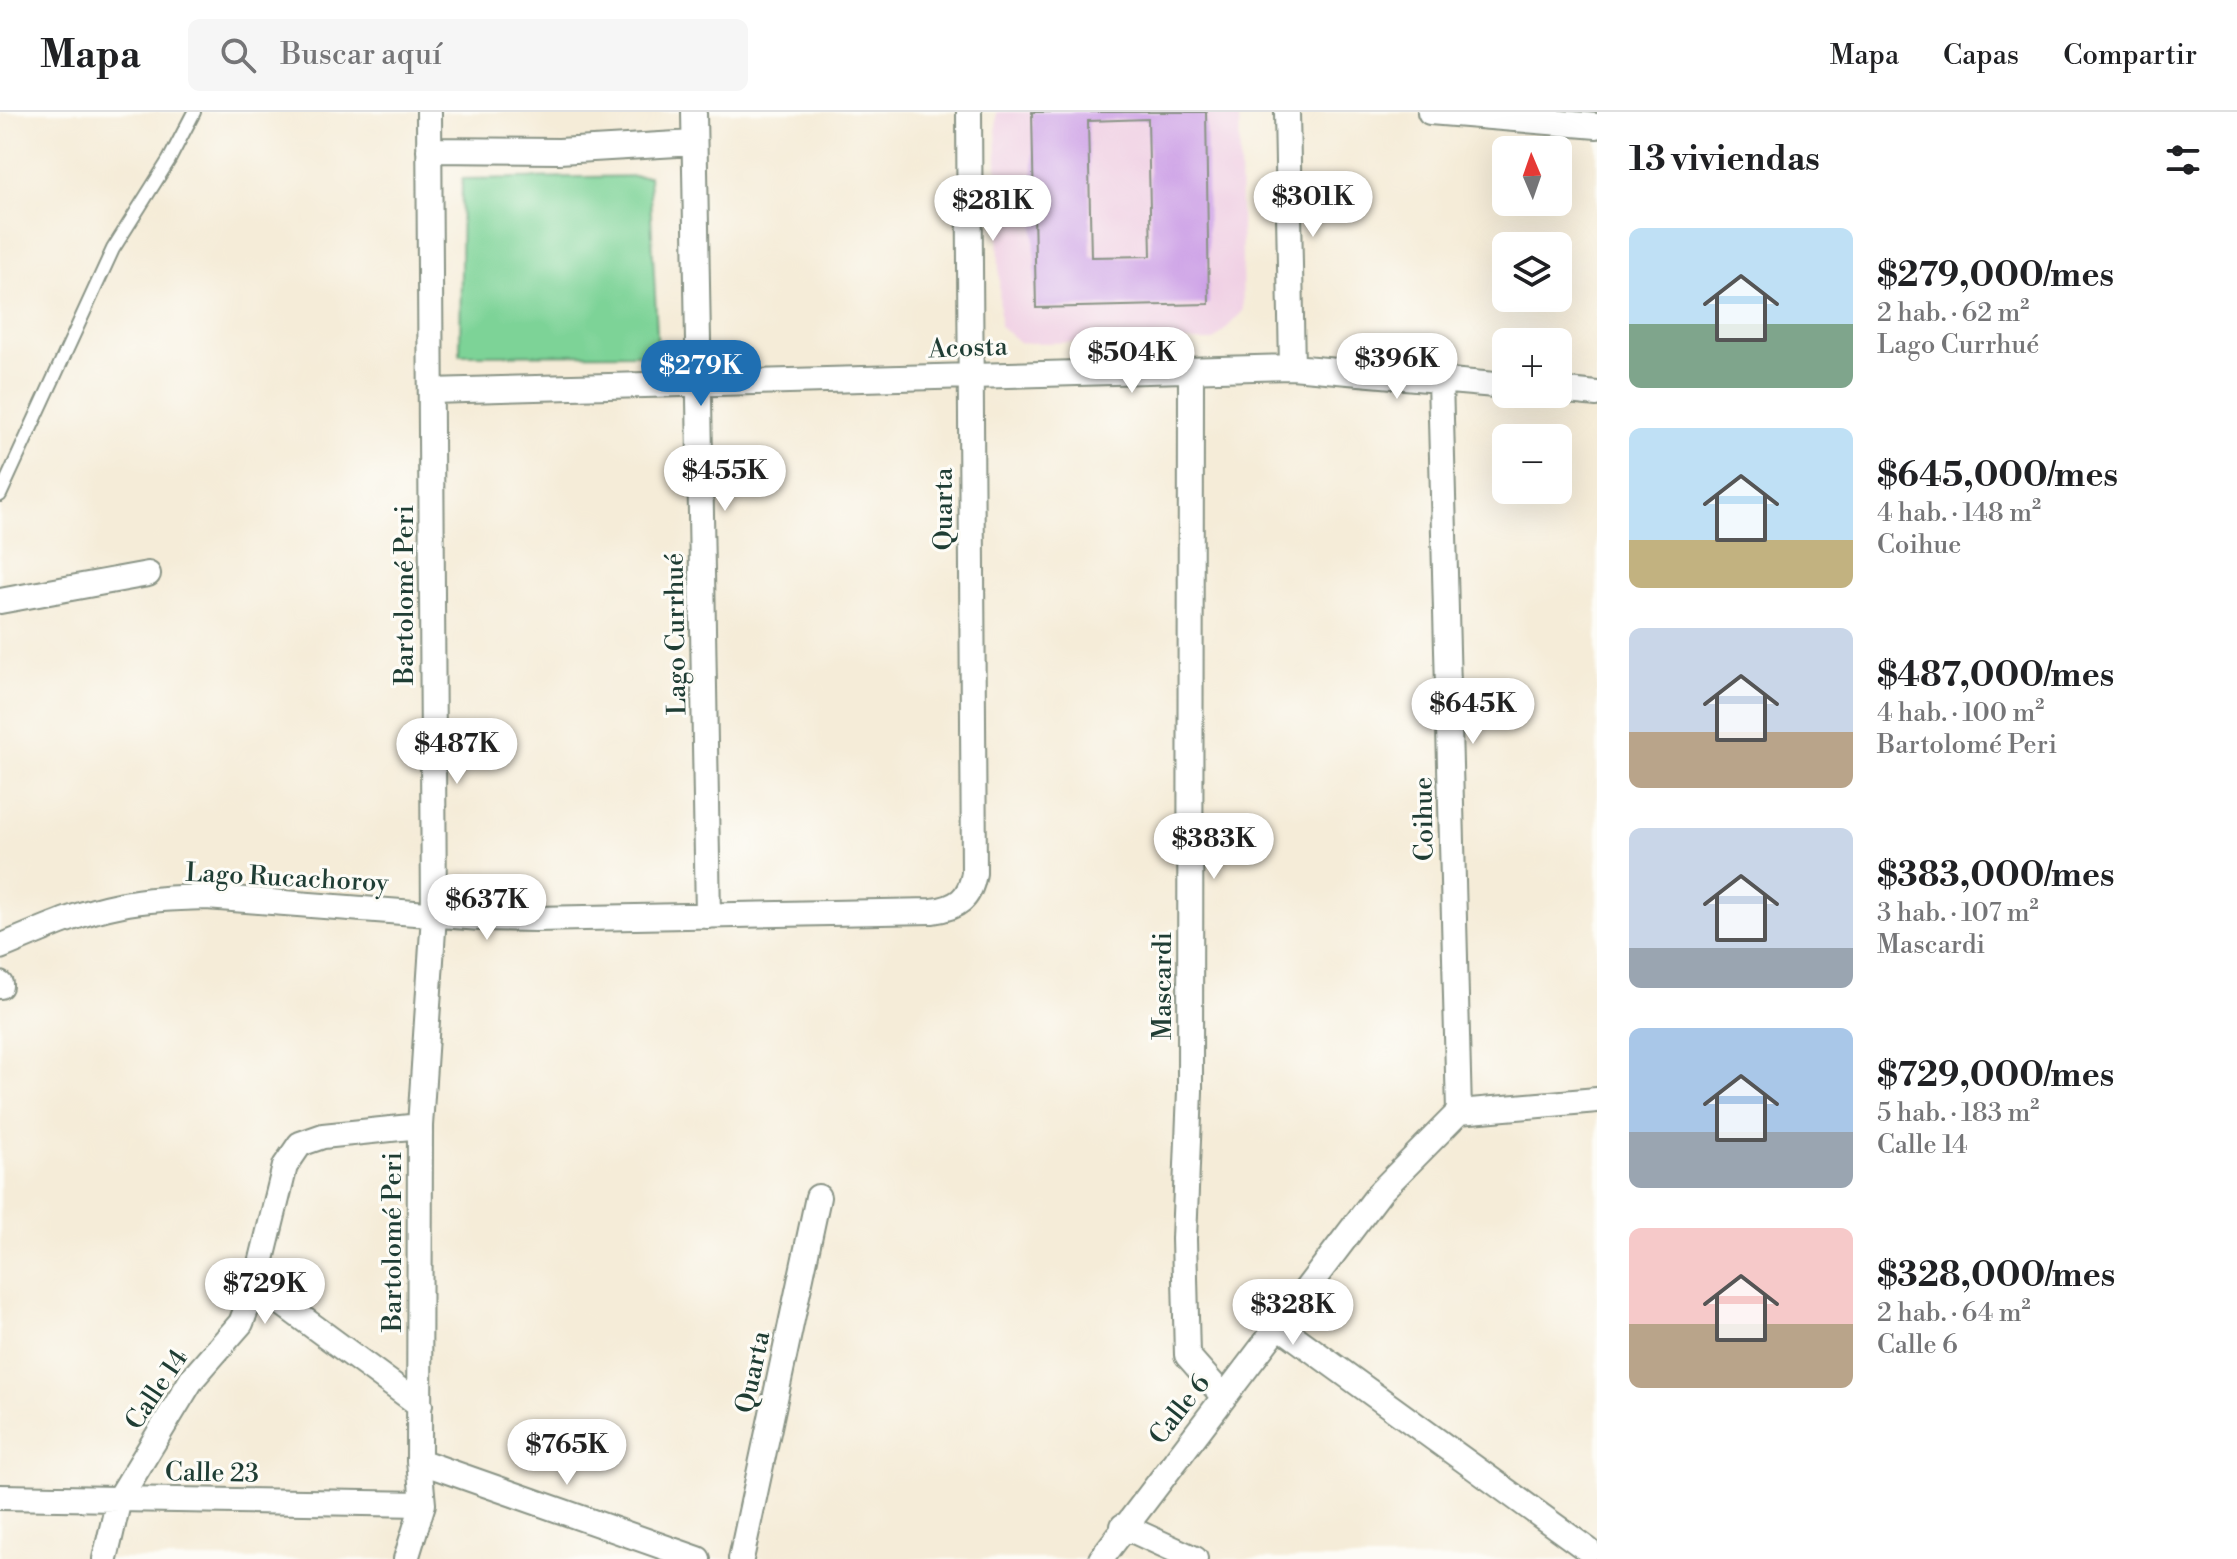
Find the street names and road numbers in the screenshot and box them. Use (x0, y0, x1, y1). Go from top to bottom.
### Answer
street label: Acosta (927, 331, 1009, 365)
street label: Quarta (928, 467, 960, 551)
street label: Bartolomé Peri (389, 505, 421, 686)
street label: Lago Currhué (659, 552, 693, 716)
street label: Coihue (1407, 776, 1441, 862)
street label: Lago Rucachoroy (184, 857, 390, 899)
street label: Mascardi (1147, 932, 1179, 1040)
street label: Bartolomé Peri (377, 1152, 409, 1333)
street label: Quarta (729, 1327, 777, 1416)
street label: Calle 14 (118, 1343, 195, 1436)
street label: Calle 6 (1142, 1368, 1217, 1451)
street label: Calle 23 (165, 1456, 259, 1490)

